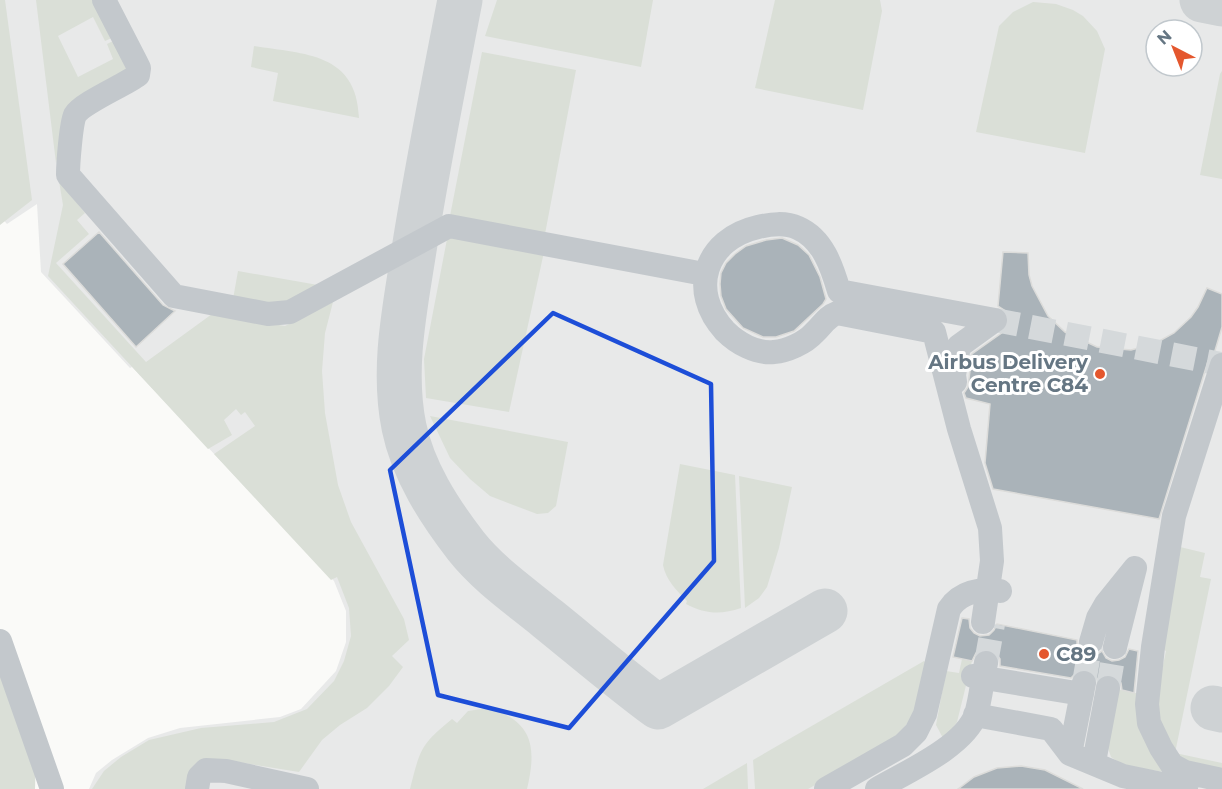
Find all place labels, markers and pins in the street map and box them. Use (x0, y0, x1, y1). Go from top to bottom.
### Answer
place label: Airbus Delivery Centre C84 (927, 350, 1089, 397)
marker: Airbus Delivery Centre C84 (1093, 367, 1107, 381)
place label: C89 (1056, 642, 1096, 666)
marker: C89 (1037, 647, 1051, 661)

